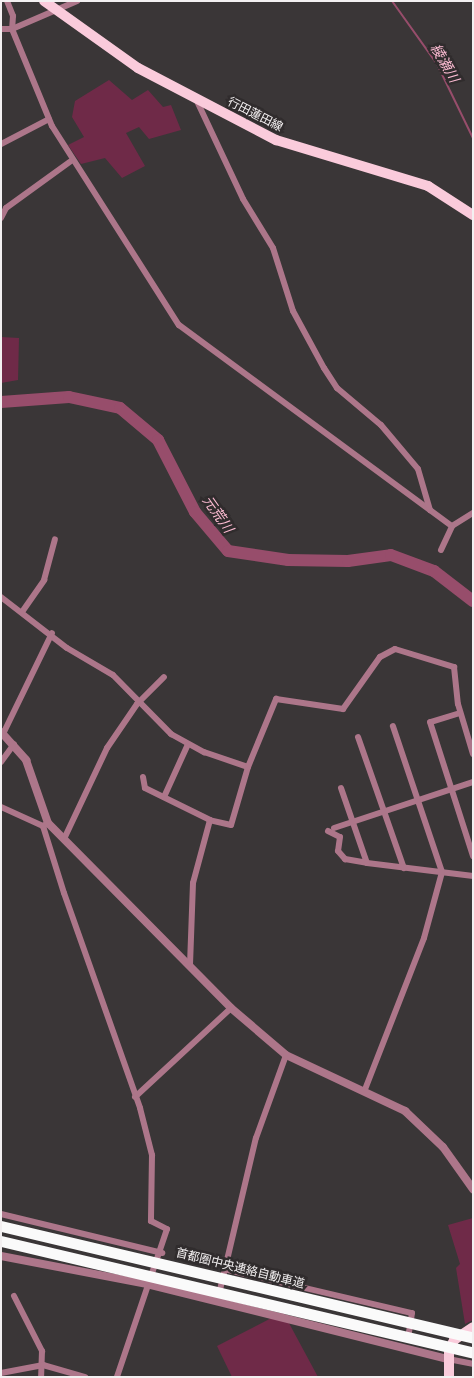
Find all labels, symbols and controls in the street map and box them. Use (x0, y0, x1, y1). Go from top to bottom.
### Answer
water label: 綾瀬川 (427, 41, 463, 85)
street label: 行田蓮田線 (225, 95, 285, 135)
water label: 元荒川 (199, 492, 237, 536)
street label: 首都圏中央連絡自動車道 (174, 1246, 306, 1292)

